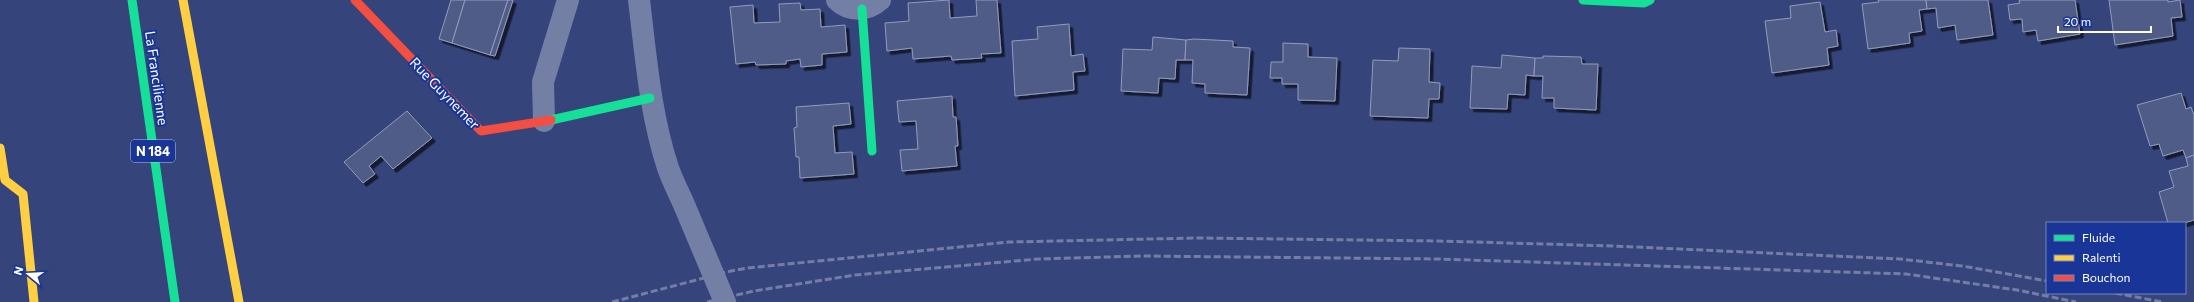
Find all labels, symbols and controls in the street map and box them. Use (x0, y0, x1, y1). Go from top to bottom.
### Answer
scale bar (2058, 8, 2151, 34)
text: 20 m (2064, 14, 2091, 28)
street label: La Francilienne (142, 30, 172, 126)
street label: Rue Guynemer (407, 54, 484, 133)
road number: N 184 (131, 140, 175, 162)
legend (2046, 222, 2186, 294)
text: Fluide (2082, 230, 2115, 244)
text: Ralenti (2082, 250, 2121, 264)
north arrow (8, 254, 48, 294)
text: N (11, 265, 25, 277)
text: Bouchon (2082, 270, 2130, 284)

